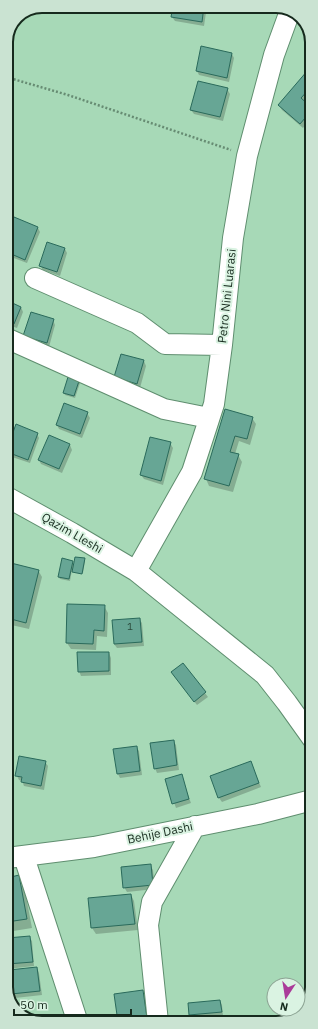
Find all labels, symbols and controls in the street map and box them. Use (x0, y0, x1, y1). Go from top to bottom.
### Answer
street label: Petro Nini Luarasi (214, 248, 239, 344)
street label: Qazim Lleshi (39, 509, 106, 556)
house number: 1 (127, 620, 133, 633)
street label: Behije Dashi (126, 818, 194, 847)
north arrow (266, 977, 306, 1017)
scale bar (14, 991, 131, 1017)
text: 50 m (20, 997, 48, 1012)
text: N (279, 999, 289, 1014)

